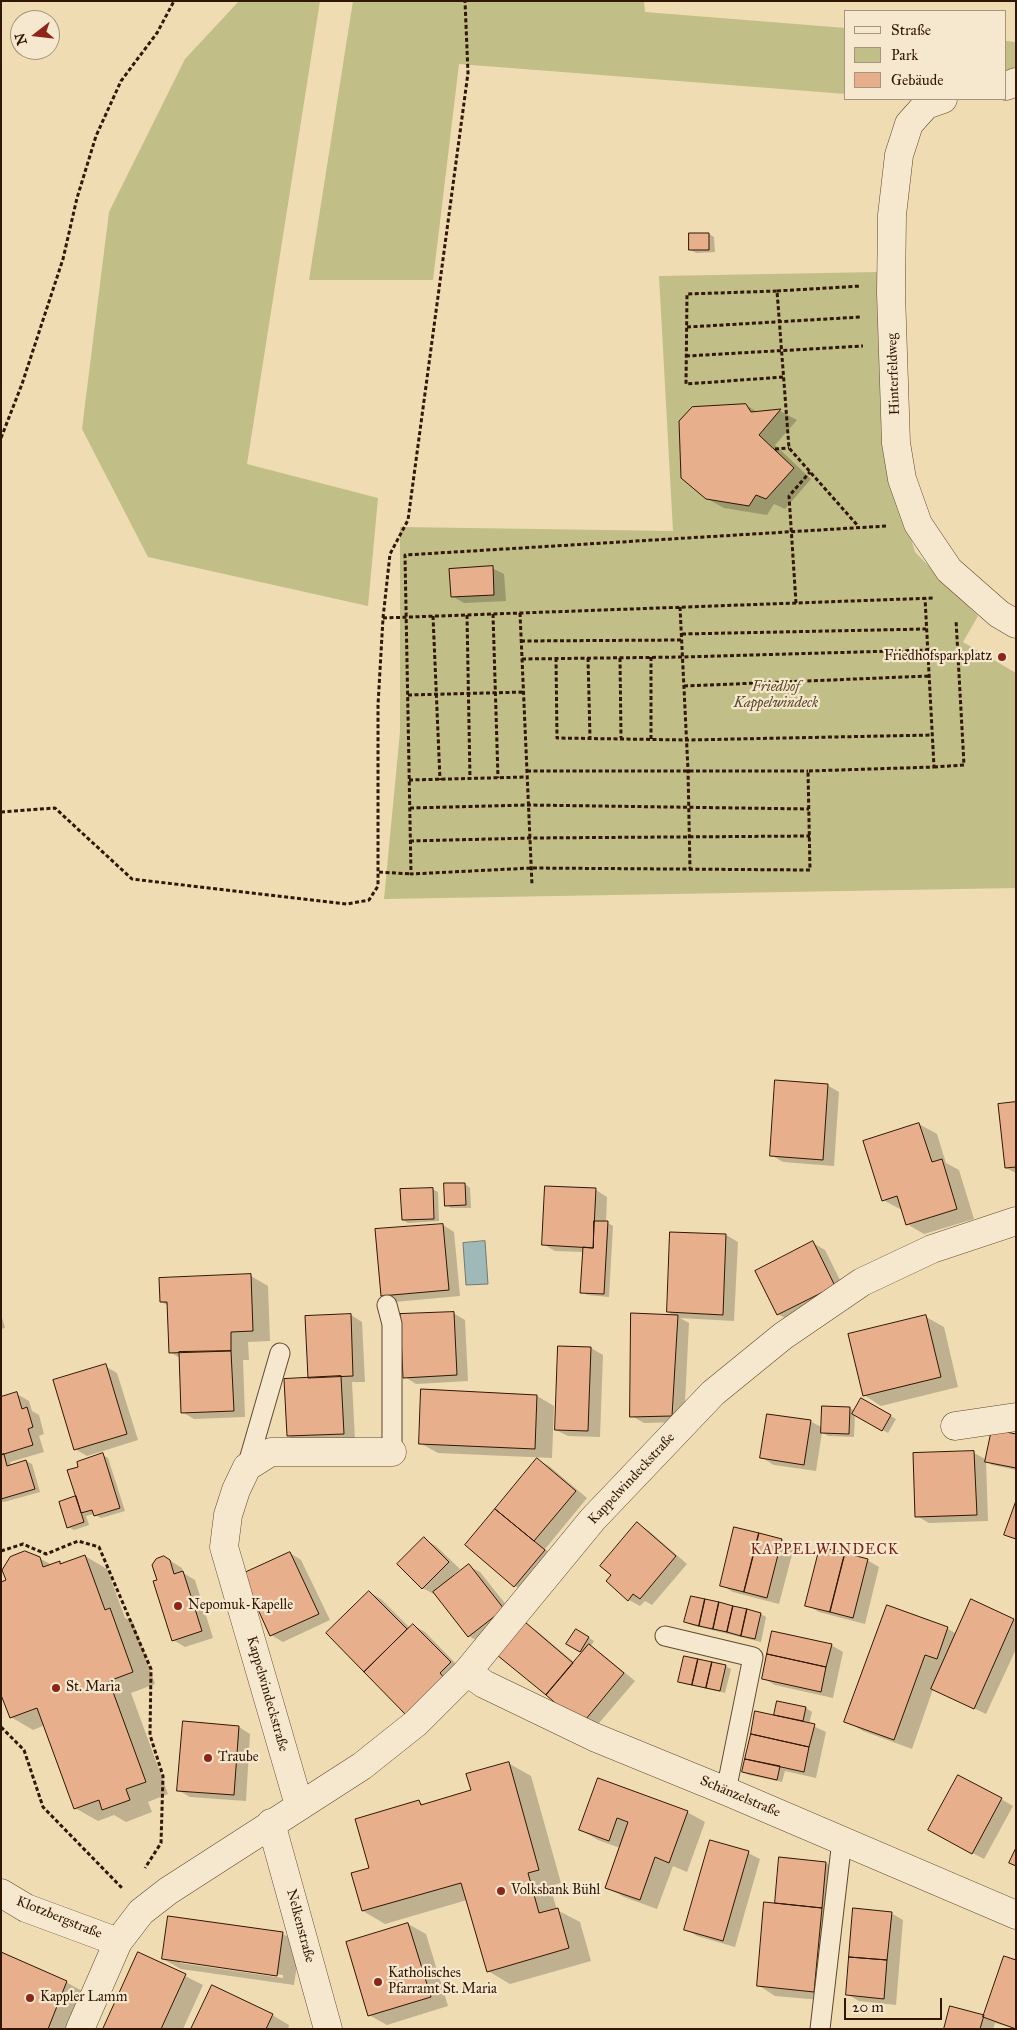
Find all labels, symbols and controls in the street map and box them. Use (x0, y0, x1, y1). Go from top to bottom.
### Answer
north arrow (10, 10, 60, 60)
legend (844, 10, 1007, 100)
text: Straße (891, 21, 931, 39)
text: N (11, 31, 31, 47)
text: Park (891, 46, 918, 64)
text: Gebäude (891, 71, 944, 89)
street label: Hinterfeldweg (884, 333, 904, 415)
place label: Friedhofsparkplatz (884, 649, 992, 665)
marker: Friedhofsparkplatz (996, 651, 1008, 663)
park label: Friedhof Kappelwindeck (734, 680, 818, 712)
street label: Kappelwindeckstraße (585, 1430, 679, 1528)
district label: KAPPELWINDECK (749, 1541, 901, 1559)
place label: Nepomuk-Kapelle (188, 1598, 293, 1614)
marker: Nepomuk-Kapelle (172, 1600, 184, 1612)
street label: Kappelwindeckstraße (242, 1634, 292, 1754)
place label: St. Maria (66, 1680, 120, 1696)
marker: St. Maria (50, 1682, 62, 1694)
place label: Traube (218, 1750, 259, 1766)
marker: Traube (202, 1752, 214, 1764)
street label: Schänzelstraße (697, 1773, 783, 1821)
place label: Volksbank Bühl (511, 1883, 600, 1899)
marker: Volksbank Bühl (495, 1885, 507, 1897)
street label: Nelkenstraße (282, 1887, 318, 1965)
street label: Klotzbergstraße (14, 1893, 104, 1943)
place label: Katholisches Pfarramt St. Maria (388, 1966, 497, 1998)
marker: Katholisches Pfarramt St. Maria (372, 1976, 384, 1988)
scale bar (847, 1988, 944, 2020)
place label: Kappler Lamm (40, 1990, 127, 2006)
marker: Kappler Lamm (24, 1992, 36, 2004)
text: 20 m (852, 1998, 884, 2016)

